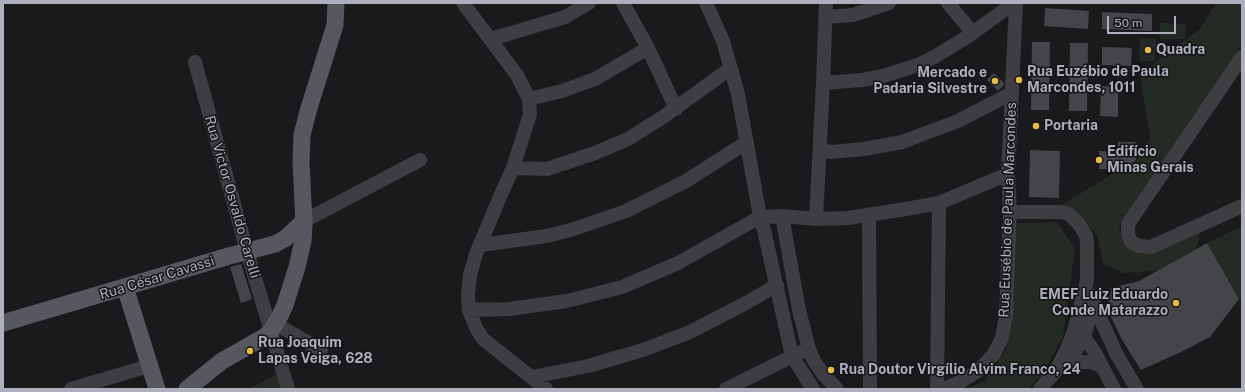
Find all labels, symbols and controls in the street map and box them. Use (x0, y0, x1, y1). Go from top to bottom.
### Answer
scale bar (1109, 8, 1178, 34)
text: 50 m (1114, 16, 1142, 30)
place label: Quadra (1156, 42, 1205, 58)
marker: Quadra (1143, 45, 1153, 55)
place label: Rua Euzébio de Paula Marcondes, 1011 (1027, 64, 1169, 96)
place label: Mercado e Padaria Silvestre (873, 65, 987, 98)
marker: Rua Euzébio de Paula Marcondes, 1011 (1014, 75, 1024, 85)
marker: Mercado e Padaria Silvestre (990, 76, 1000, 86)
street label: Rua Eusébio de Paula Marcondes (996, 102, 1020, 318)
street label: Rua Victor Osvaldo Carelli (201, 114, 263, 280)
place label: Portaria (1044, 118, 1098, 134)
marker: Portaria (1031, 121, 1041, 131)
place label: Edifício Minas Gerais (1107, 144, 1194, 176)
marker: Edifício Minas Gerais (1094, 155, 1104, 165)
street label: Rua César Cavassi (98, 253, 216, 303)
place label: EMEF Luiz Eduardo Conde Matarazzo (1039, 287, 1168, 320)
marker: EMEF Luiz Eduardo Conde Matarazzo (1171, 298, 1181, 308)
place label: Rua Joaquim Lapas Veiga, 628 (258, 335, 373, 368)
marker: Rua Joaquim Lapas Veiga, 628 (245, 346, 255, 356)
place label: Rua Doutor Virgílio Alvim Franco, 24 (839, 362, 1081, 378)
marker: Rua Doutor Virgílio Alvim Franco, 24 (826, 365, 836, 375)

